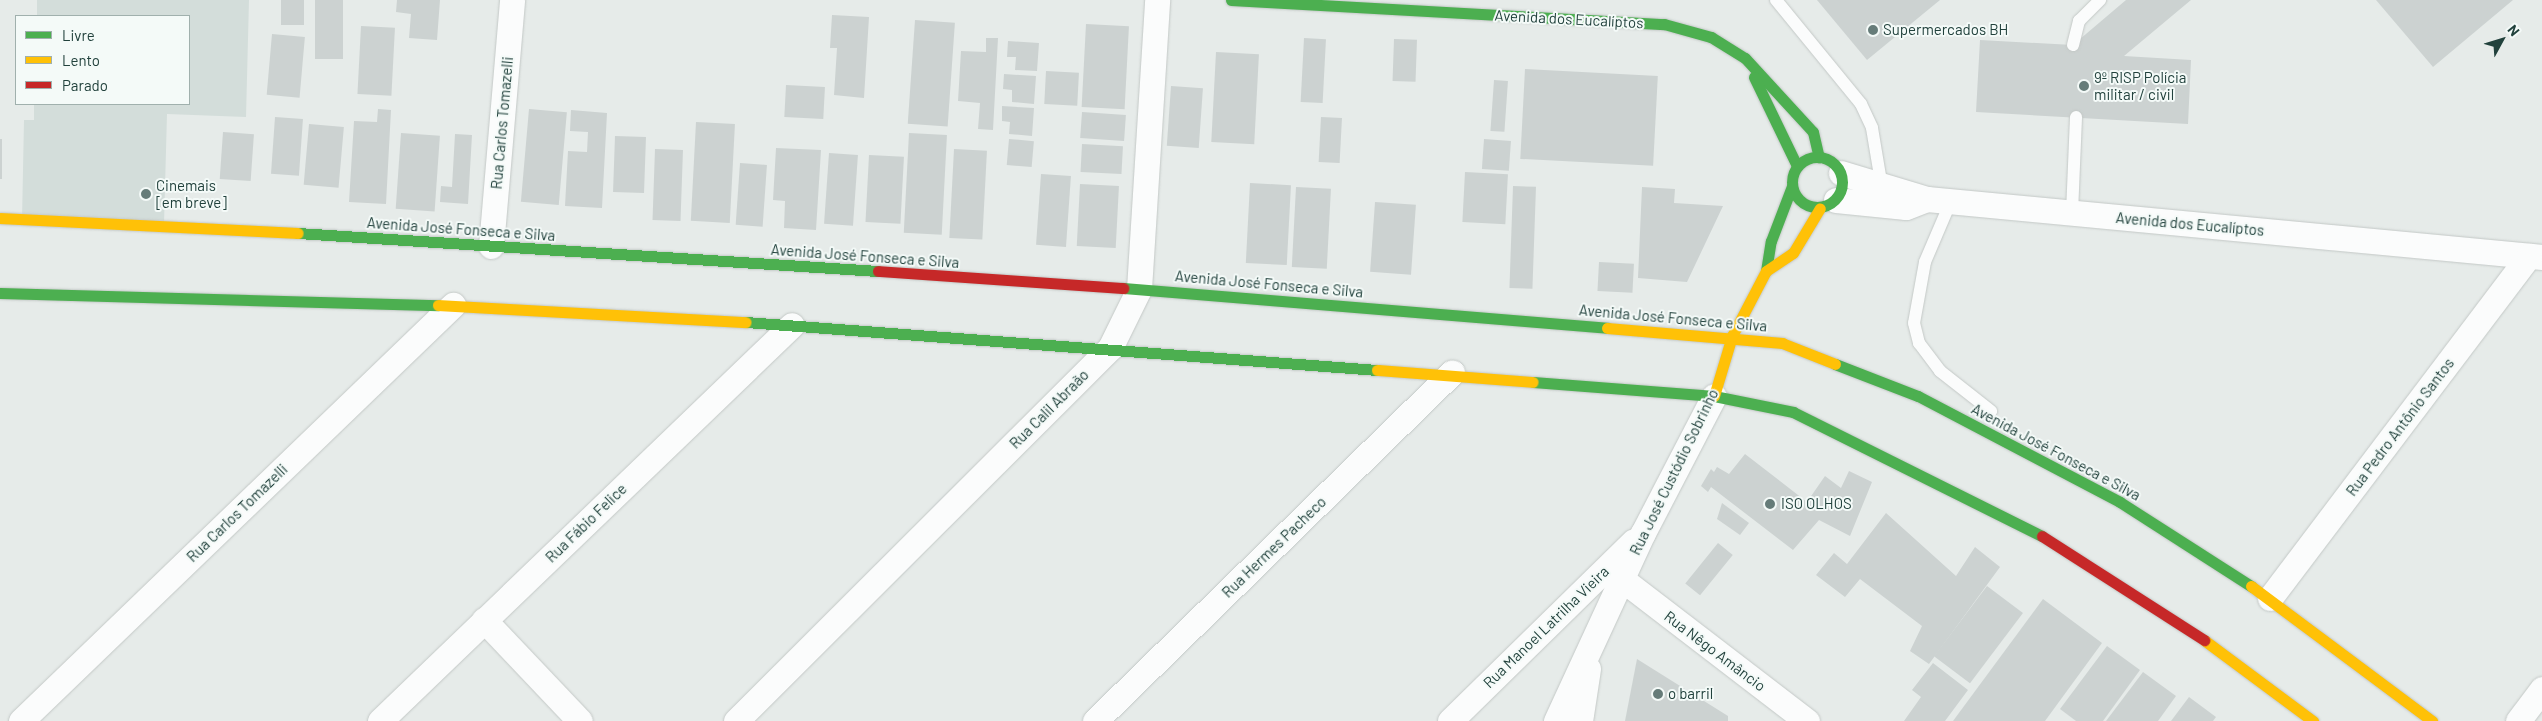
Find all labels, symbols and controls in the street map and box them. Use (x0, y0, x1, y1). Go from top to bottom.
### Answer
street label: Avenida dos Eucalíptos (1494, 6, 1644, 32)
legend (15, 15, 190, 105)
north arrow (2477, 15, 2527, 65)
place label: Supermercados BH (1883, 21, 2008, 39)
text: N (2505, 21, 2524, 39)
marker: Supermercados BH (1867, 24, 1879, 36)
text: Livre (62, 26, 95, 44)
text: Lento (62, 51, 100, 69)
street label: Rua Carlos Tomazelli (487, 56, 517, 190)
place label: 9º RISP Polícia militar / civil (2094, 68, 2186, 103)
text: Parado (62, 76, 108, 94)
marker: 9º RISP Polícia militar / civil (2078, 80, 2090, 92)
place label: Cinemais [em breve] (156, 176, 227, 211)
marker: Cinemais [em breve] (140, 188, 152, 200)
street label: Avenida dos Eucalíptos (2115, 209, 2265, 239)
street label: Avenida José Fonseca e Silva (366, 213, 556, 245)
street label: Avenida José Fonseca e Silva (770, 240, 960, 272)
street label: Avenida José Fonseca e Silva (1174, 267, 1364, 301)
street label: Avenida José Fonseca e Silva (1578, 301, 1768, 335)
street label: Rua Pedro Antônio Santos (2342, 355, 2458, 499)
street label: Rua Calil Abraão (1006, 366, 1092, 452)
street label: Rua José Custódio Sobrinho (1626, 386, 1722, 558)
street label: Avenida José Fonseca e Silva (1968, 400, 2144, 504)
street label: Rua Carlos Tomazelli (183, 460, 291, 566)
street label: Rua Fábio Felice (542, 480, 630, 566)
street label: Rua Hermes Pacheco (1218, 493, 1330, 601)
place label: ISO OLHOS (1781, 495, 1852, 513)
marker: ISO OLHOS (1763, 497, 1777, 511)
street label: Rua Manoel Latrilha Vieira (1479, 562, 1613, 692)
street label: Rua Nêgo Amâncio (1661, 607, 1769, 695)
place label: o barril (1668, 685, 1713, 703)
marker: o barril (1652, 688, 1664, 700)

